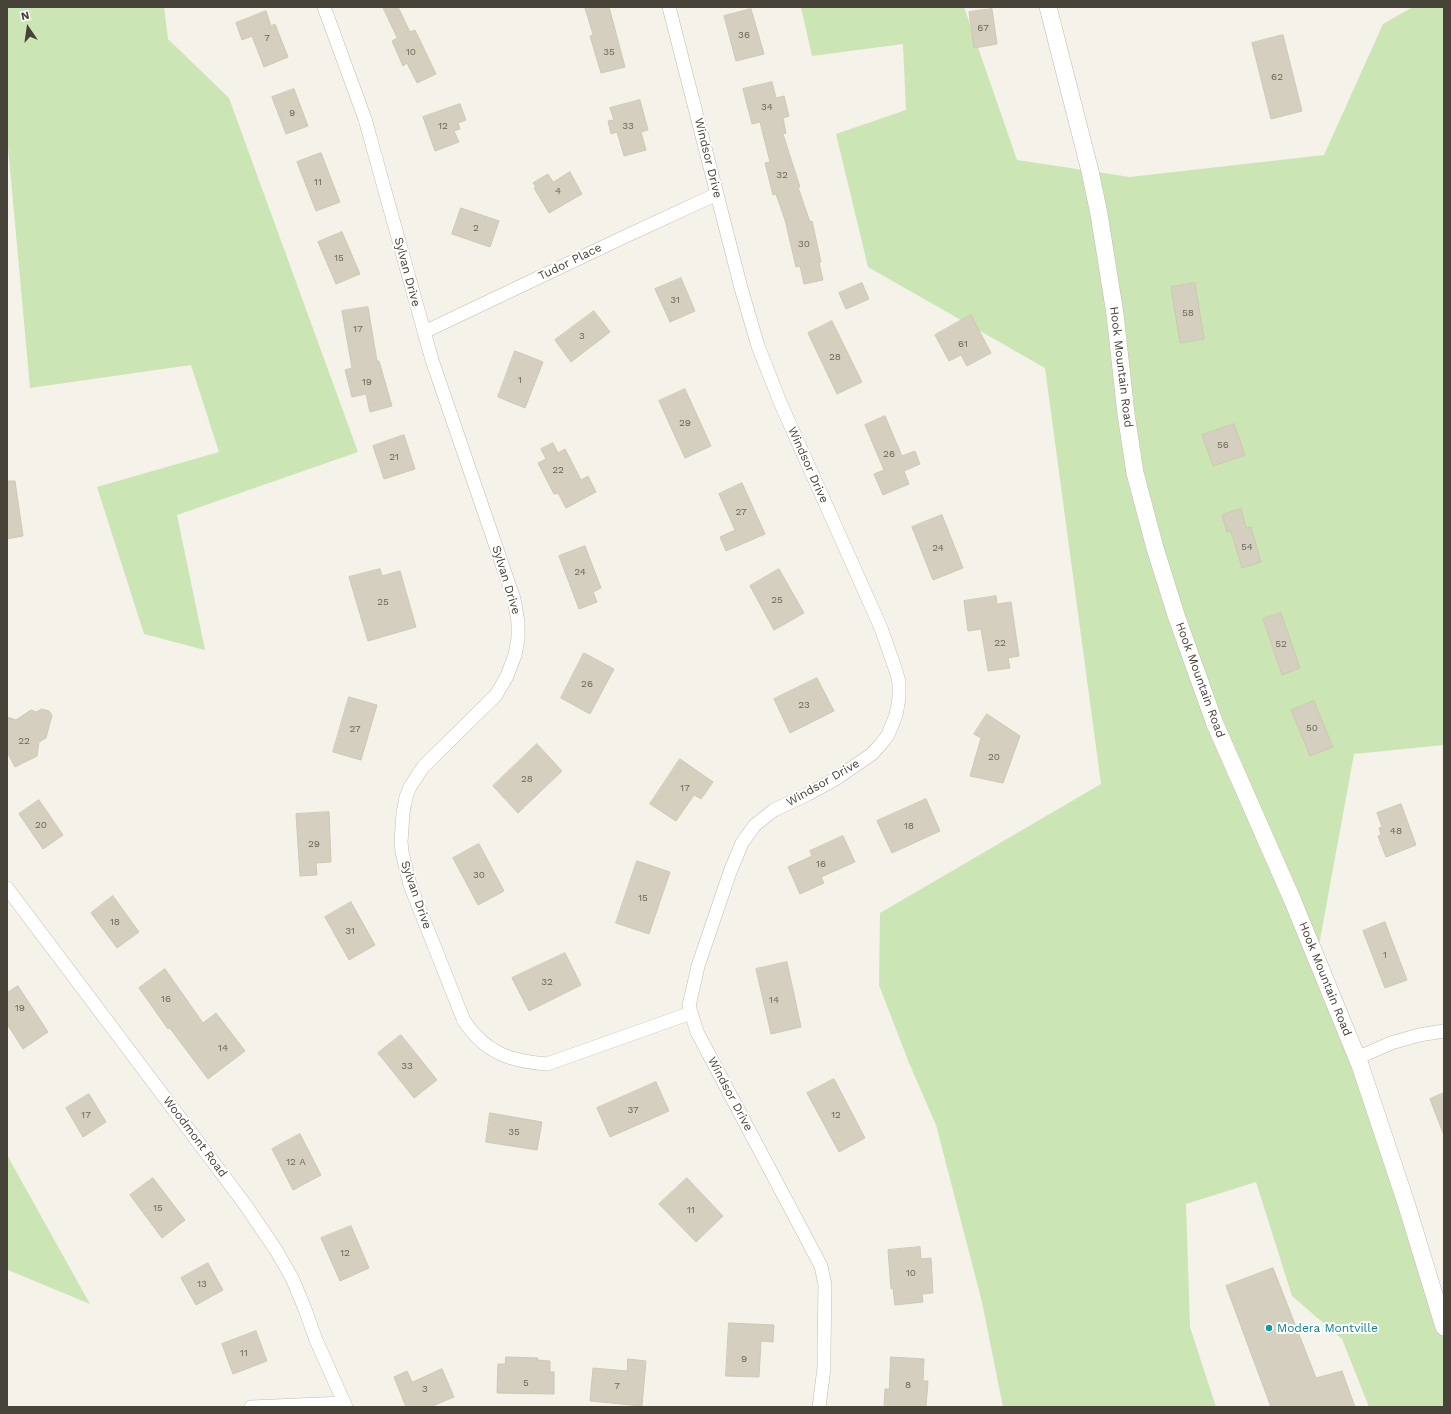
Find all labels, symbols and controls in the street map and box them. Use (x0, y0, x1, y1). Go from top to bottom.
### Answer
north arrow (8, 8, 48, 48)
text: N (20, 9, 31, 23)
house number: 67 (977, 22, 989, 34)
house number: 36 (738, 29, 750, 41)
house number: 7 (264, 32, 270, 44)
house number: 10 (406, 46, 416, 58)
house number: 35 (603, 46, 615, 58)
house number: 62 (1271, 71, 1283, 83)
house number: 34 (761, 101, 773, 113)
house number: 9 (289, 107, 295, 119)
street label: Windsor Drive (691, 116, 725, 200)
house number: 12 (438, 120, 448, 132)
house number: 33 (622, 120, 634, 132)
house number: 32 (776, 169, 788, 181)
house number: 11 (314, 176, 322, 188)
house number: 4 (555, 185, 561, 197)
house number: 2 (473, 222, 479, 234)
street label: Sylvan Drive (391, 236, 423, 308)
house number: 30 (798, 238, 810, 250)
street label: Tudor Place (536, 240, 604, 284)
house number: 15 (334, 252, 344, 264)
house number: 31 (670, 294, 680, 306)
street label: Hook Mountain Road (1106, 306, 1136, 428)
house number: 58 (1182, 307, 1194, 319)
house number: 17 (353, 323, 363, 335)
house number: 3 (579, 330, 585, 342)
house number: 61 (958, 338, 968, 350)
house number: 28 (829, 351, 841, 363)
house number: 1 (518, 374, 522, 386)
house number: 19 (362, 376, 372, 388)
house number: 29 (679, 417, 691, 429)
street label: Windsor Drive (785, 425, 831, 505)
house number: 56 (1217, 439, 1229, 451)
house number: 26 (883, 448, 895, 460)
house number: 21 (389, 451, 399, 463)
house number: 22 (552, 464, 564, 476)
house number: 27 (735, 506, 747, 518)
house number: 54 (1241, 541, 1253, 553)
house number: 24 (932, 542, 944, 554)
street label: Sylvan Drive (489, 544, 523, 616)
house number: 24 (574, 566, 586, 578)
house number: 25 (771, 594, 783, 606)
house number: 25 (377, 596, 389, 608)
street label: Hook Mountain Road (1172, 620, 1228, 740)
house number: 22 (994, 637, 1006, 649)
house number: 52 (1275, 638, 1287, 650)
house number: 26 (581, 678, 593, 690)
house number: 23 (798, 699, 810, 711)
house number: 50 (1306, 722, 1318, 734)
house number: 27 (349, 723, 361, 735)
house number: 22 (18, 735, 30, 747)
house number: 20 (988, 751, 1000, 763)
street label: Windsor Drive (784, 756, 862, 810)
house number: 28 (521, 773, 533, 785)
house number: 17 (680, 782, 690, 794)
house number: 20 (35, 819, 47, 831)
house number: 18 (904, 820, 914, 832)
house number: 48 (1390, 825, 1402, 837)
house number: 29 (308, 838, 320, 850)
house number: 16 (816, 858, 826, 870)
street label: Sylvan Drive (398, 859, 434, 931)
house number: 30 (473, 869, 485, 881)
house number: 15 (638, 892, 648, 904)
house number: 18 (110, 916, 120, 928)
street label: Hook Mountain Road (1295, 920, 1355, 1038)
house number: 31 (345, 925, 355, 937)
house number: 1 (1383, 949, 1387, 961)
house number: 32 (541, 976, 553, 988)
house number: 16 (161, 993, 171, 1005)
house number: 14 (769, 994, 779, 1006)
house number: 19 (15, 1002, 25, 1014)
house number: 14 (218, 1042, 228, 1054)
street label: Windsor Drive (704, 1054, 756, 1134)
house number: 33 (401, 1060, 413, 1072)
street label: Woodmont Road (160, 1094, 230, 1180)
house number: 37 (627, 1104, 639, 1116)
house number: 17 (81, 1109, 91, 1121)
house number: 12 (831, 1109, 841, 1121)
house number: 35 (508, 1126, 520, 1138)
house number: 12 A (286, 1156, 306, 1168)
house number: 15 (153, 1202, 163, 1214)
house number: 11 (687, 1204, 695, 1216)
house number: 12 (340, 1247, 350, 1259)
house number: 10 (906, 1267, 916, 1279)
house number: 13 (197, 1278, 207, 1290)
place label: Modera Montville (1277, 1321, 1378, 1335)
marker: Modera Montville (1264, 1323, 1274, 1333)
house number: 11 (240, 1347, 248, 1359)
house number: 9 (741, 1353, 747, 1365)
house number: 5 (523, 1377, 529, 1389)
house number: 8 (905, 1379, 911, 1391)
house number: 7 (614, 1380, 620, 1392)
house number: 3 (422, 1383, 428, 1395)

